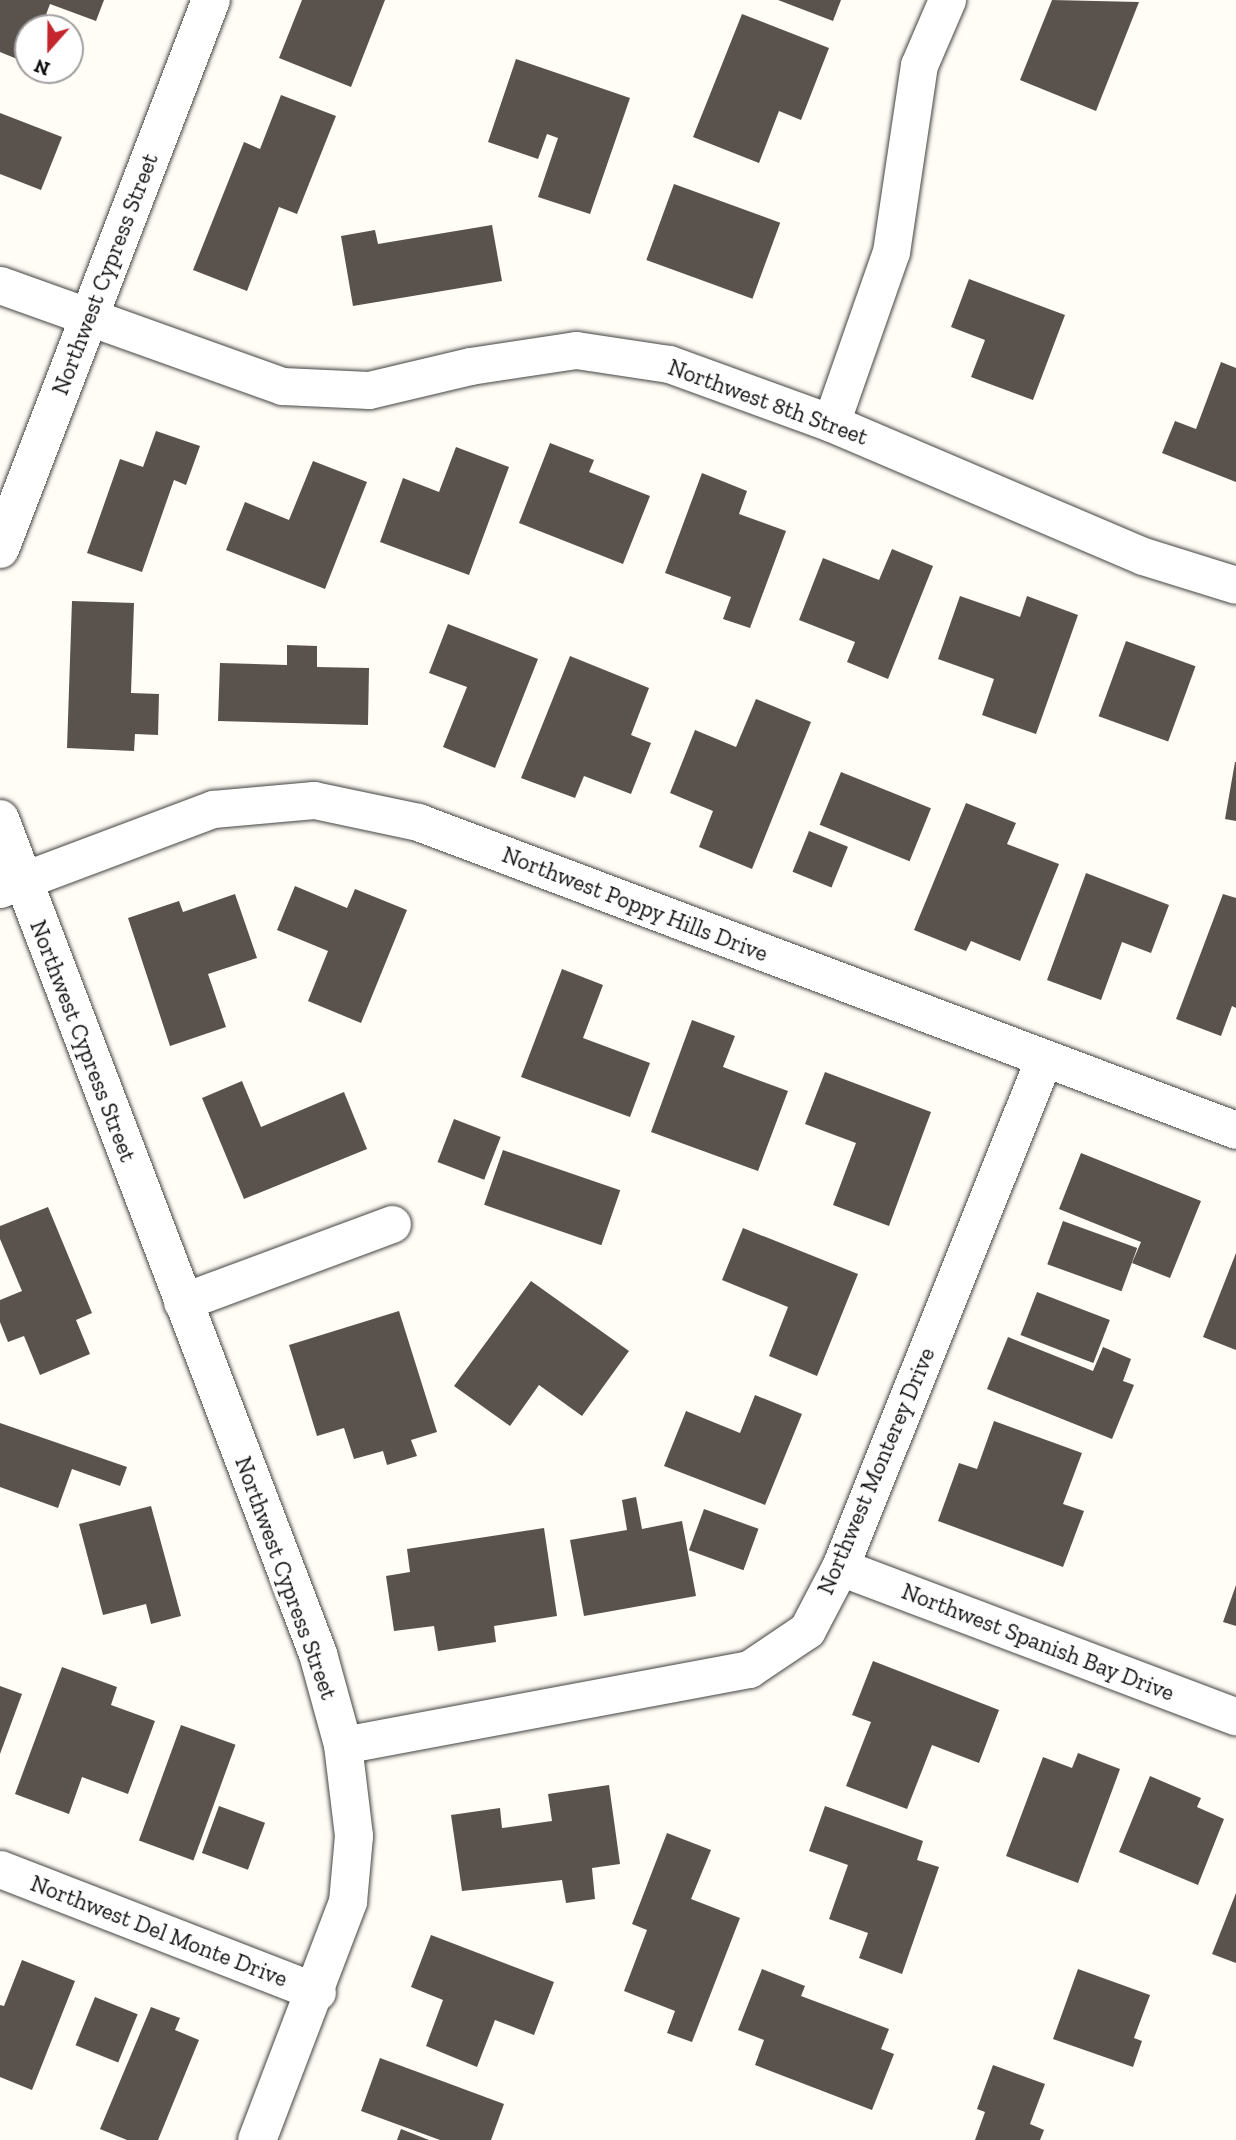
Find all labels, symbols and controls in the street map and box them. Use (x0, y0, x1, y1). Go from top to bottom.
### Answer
north arrow (14, 14, 84, 84)
text: N (31, 54, 53, 81)
street label: Northwest Cypress Street (46, 149, 164, 399)
street label: Northwest 8th Street (664, 353, 872, 451)
street label: Northwest Poppy Hills Drive (498, 840, 772, 968)
street label: Northwest Cypress Street (24, 916, 142, 1166)
street label: Northwest Monterey Drive (811, 1343, 941, 1599)
street label: Northwest Cypress Street (229, 1453, 343, 1703)
street label: Northwest Spanish Bay Drive (898, 1577, 1178, 1707)
street label: Northwest Del Monte Drive (27, 1869, 291, 1993)

